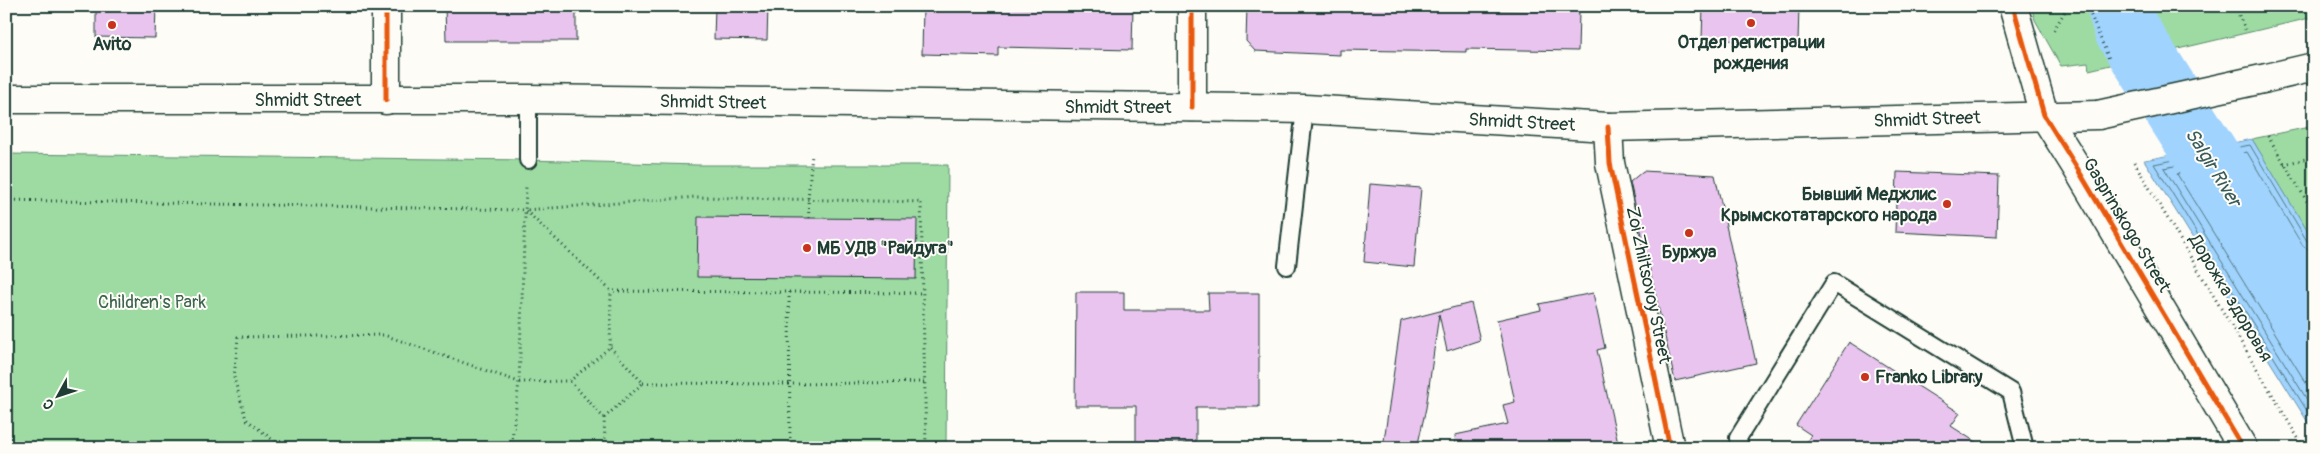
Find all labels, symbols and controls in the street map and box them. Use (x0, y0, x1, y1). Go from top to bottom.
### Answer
marker: Отдел регистрации рождения (1745, 17, 1757, 29)
marker: Avito (106, 19, 118, 31)
place label: Отдел регистрации рождения (1678, 31, 1825, 75)
place label: Avito (93, 33, 132, 56)
street label: Shmidt Street (255, 89, 362, 112)
street label: Shmidt Street (659, 90, 767, 115)
street label: Shmidt Street (1065, 96, 1172, 119)
street label: Shmidt Street (1873, 106, 1982, 133)
street label: Shmidt Street (1468, 108, 1577, 137)
water label: Salgir River (2180, 124, 2248, 213)
street label: Gasprinskogo Street (2077, 154, 2176, 297)
place label: Бывший Меджлис Крымскотатарского народа (1721, 183, 1938, 227)
marker: Бывший Меджлис Крымскотатарского народа (1941, 198, 1953, 210)
street label: Zoi Zhiltsovoy Street (1621, 205, 1677, 366)
marker: Буржуа (1683, 227, 1695, 239)
street label: Дорожка здоровья (2183, 229, 2278, 366)
place label: МБ УДВ "Райдуга" (817, 237, 954, 260)
place label: Буржуа (1662, 241, 1717, 264)
marker: МБ УДВ "Райдуга" (801, 242, 813, 254)
park label: Children's Park (98, 291, 206, 314)
place label: Franko Library (1875, 366, 1983, 389)
marker: Franko Library (1859, 371, 1871, 383)
north arrow (32, 372, 82, 422)
text: С (39, 395, 58, 413)

